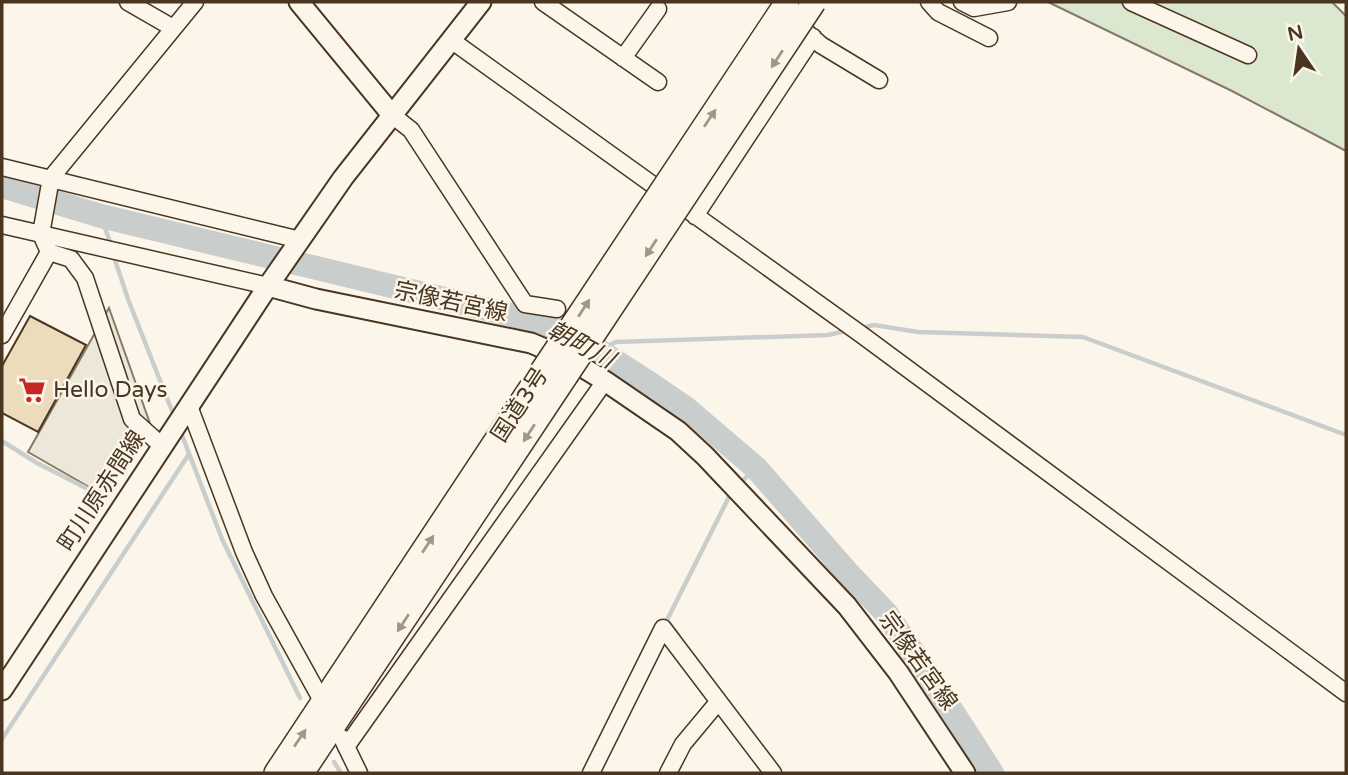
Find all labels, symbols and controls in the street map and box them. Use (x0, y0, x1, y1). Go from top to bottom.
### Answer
north arrow (1264, 14, 1334, 84)
text: N (1285, 21, 1305, 46)
one-way arrow (770, 49, 783, 69)
one-way arrow (703, 109, 716, 128)
one-way arrow (644, 239, 657, 258)
street label: 宗像若宮線 (392, 276, 510, 328)
one-way arrow (577, 299, 591, 317)
water label: 朝町川 (542, 315, 622, 376)
street label: 国道3号 (486, 362, 554, 448)
supermarket icon: Hello Days (17, 375, 47, 405)
place label: Hello Days (53, 376, 168, 404)
one-way arrow (522, 423, 535, 443)
street label: 町川原赤間線 (53, 426, 151, 556)
one-way arrow (422, 534, 435, 554)
street label: 宗像若宮線 (873, 606, 963, 716)
one-way arrow (397, 613, 410, 633)
one-way arrow (293, 729, 307, 747)

